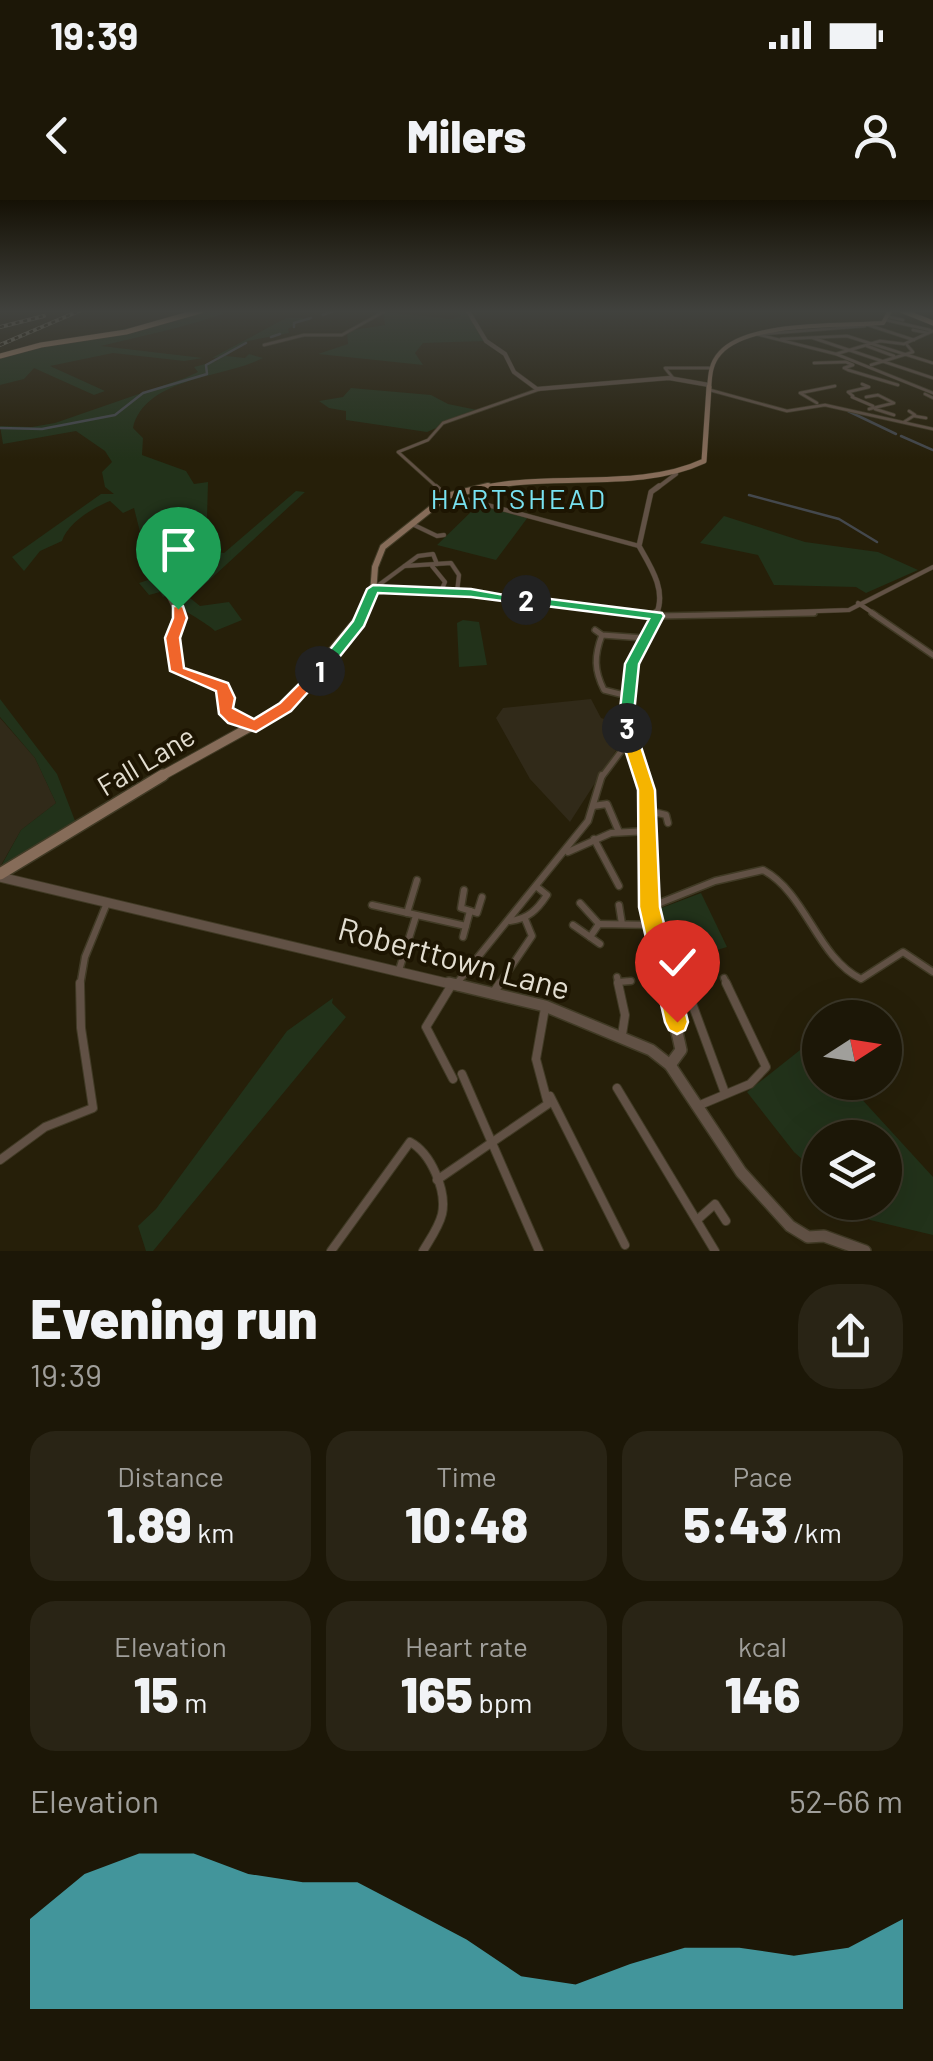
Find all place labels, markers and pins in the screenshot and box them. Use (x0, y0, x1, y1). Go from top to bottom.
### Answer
pin (136, 507, 221, 610)
pin: 2 (501, 575, 551, 625)
pin: 1 (295, 646, 345, 696)
pin: 3 (602, 703, 652, 753)
pin (635, 920, 720, 1023)

